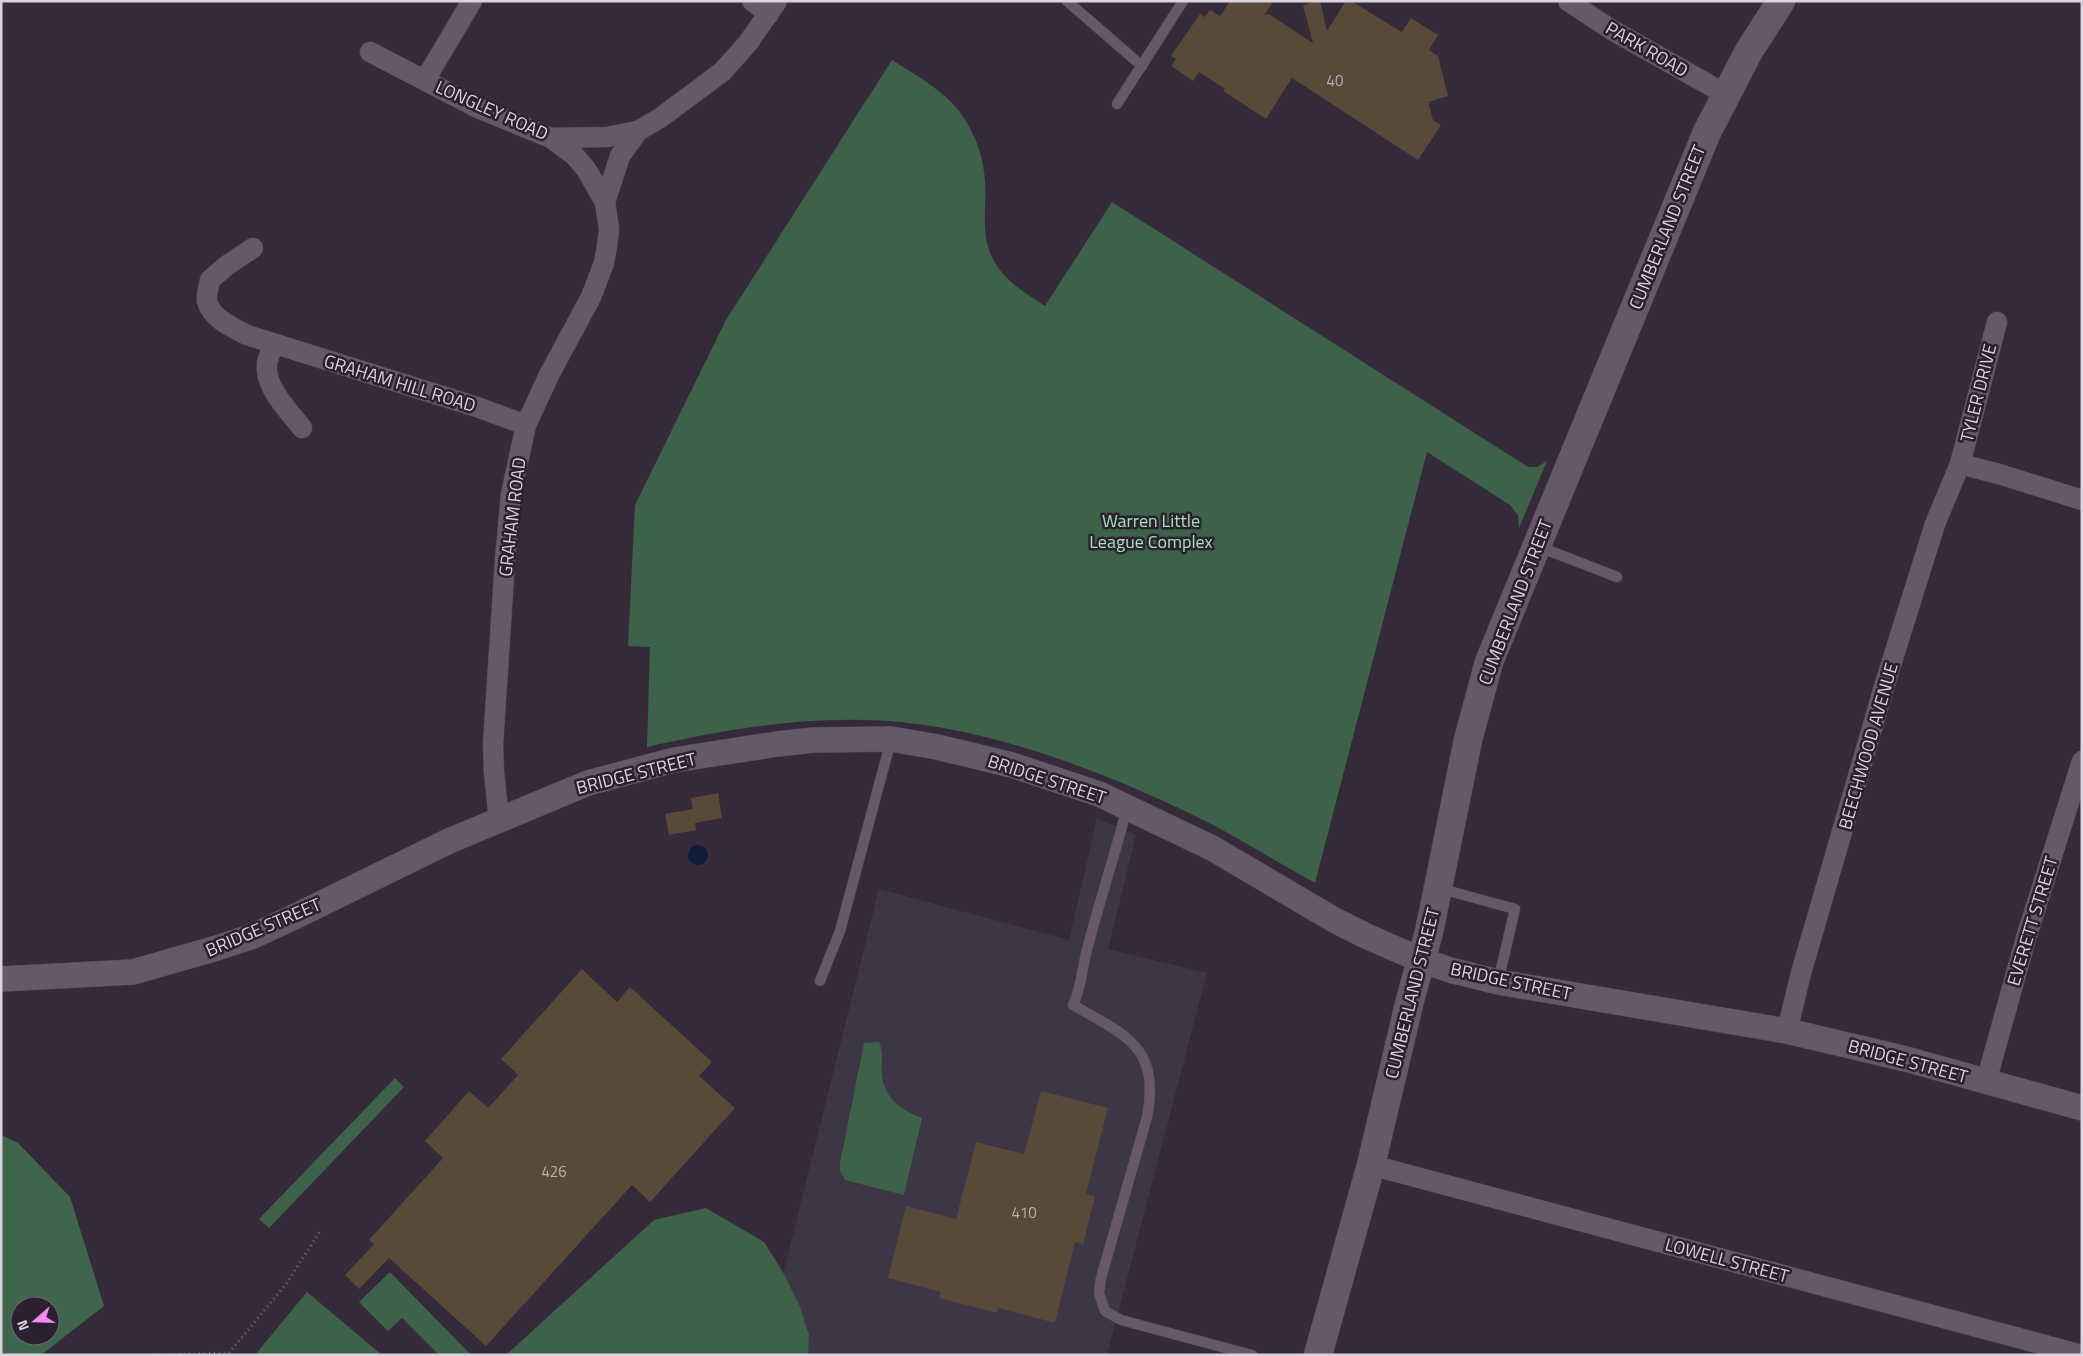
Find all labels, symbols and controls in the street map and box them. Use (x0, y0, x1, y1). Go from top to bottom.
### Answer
street label: PARK ROAD (1601, 15, 1693, 83)
house number: 40 (1327, 69, 1343, 92)
street label: LONGLEY ROAD (431, 73, 553, 147)
street label: CUMBERLAND STREET (1622, 140, 1713, 313)
street label: TYLER DRIVE (1953, 341, 2003, 445)
street label: GRAHAM HILL ROAD (321, 347, 479, 419)
street label: GRAHAM ROAD (491, 456, 533, 578)
park label: Warren Little League Complex (1089, 507, 1213, 555)
street label: CUMBERLAND STREET (1471, 515, 1559, 689)
street label: BEECHWOOD AVENUE (1831, 659, 1905, 833)
street label: BRIDGE STREET (573, 745, 699, 801)
street label: BRIDGE STREET (984, 747, 1110, 811)
street label: EVERETT STREET (1999, 852, 2065, 989)
street label: BRIDGE STREET (201, 890, 325, 963)
street label: CUMBERLAND STREET (1378, 904, 1446, 1081)
street label: BRIDGE STREET (1448, 955, 1574, 1007)
street label: BRIDGE STREET (1845, 1032, 1971, 1090)
house number: 426 (541, 1160, 567, 1183)
house number: 410 (1011, 1201, 1037, 1224)
street label: LOWELL STREET (1662, 1231, 1792, 1290)
north arrow (10, 1296, 60, 1346)
text: N (11, 1317, 34, 1334)

